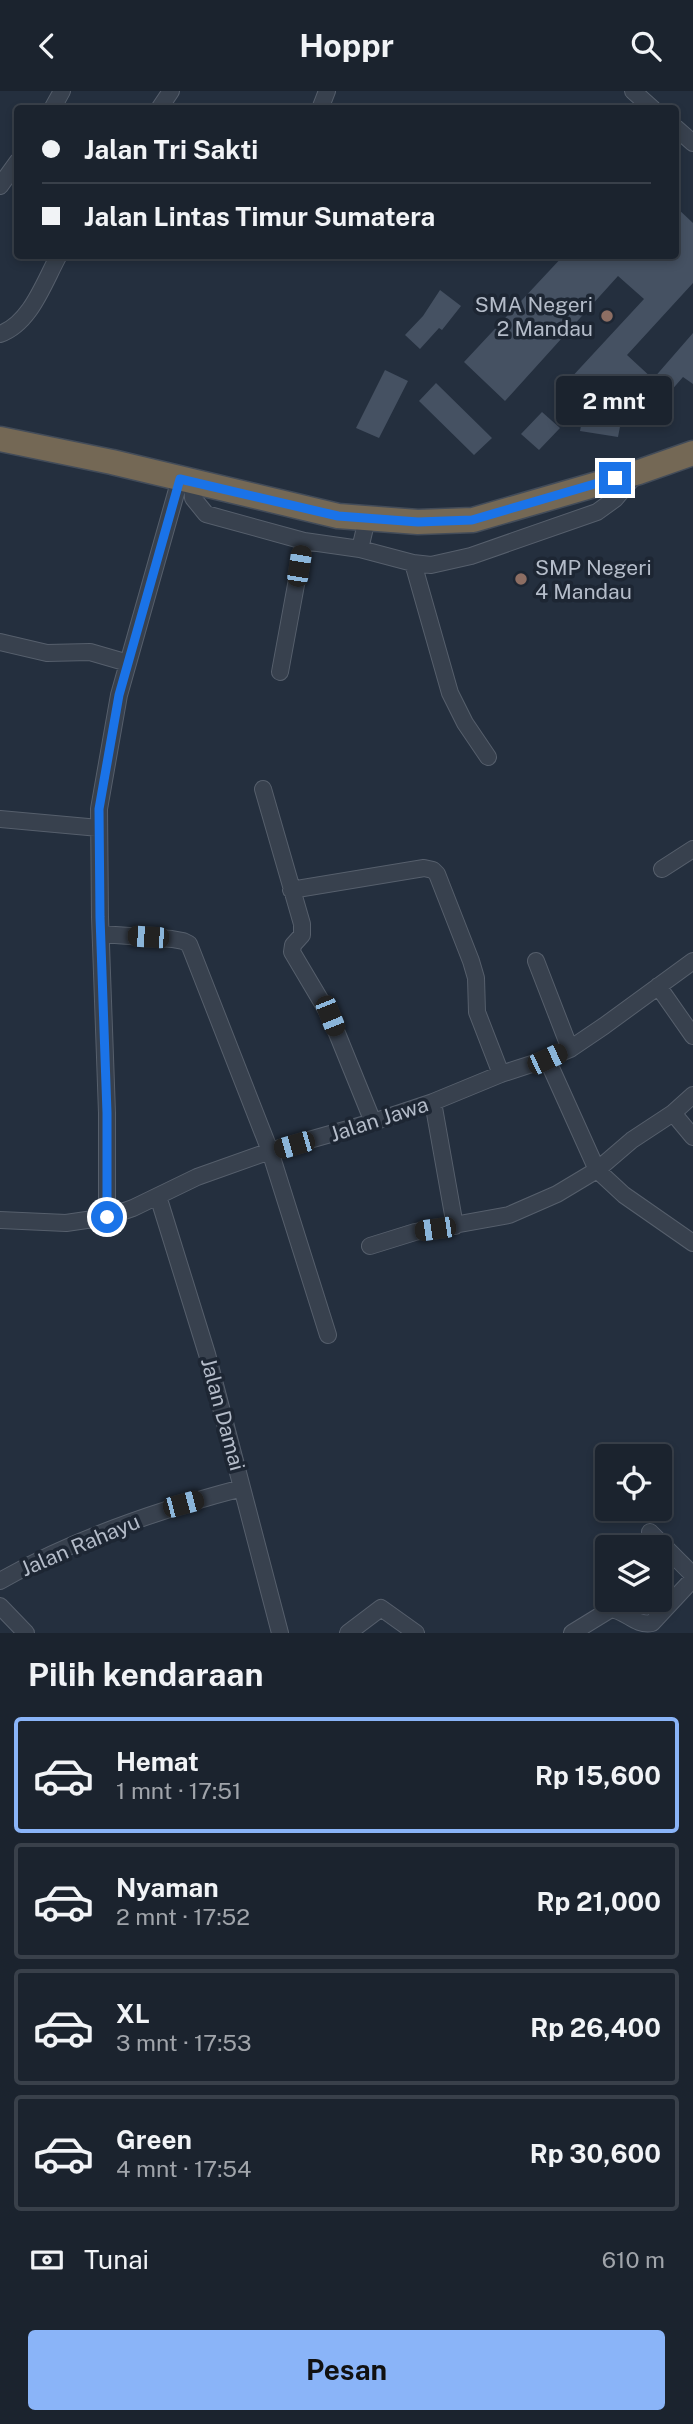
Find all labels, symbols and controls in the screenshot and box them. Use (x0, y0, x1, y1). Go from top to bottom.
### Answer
icon: back (28, 27, 66, 65)
text: Hoppr (299, 27, 394, 64)
icon: search (627, 27, 665, 65)
text: Jalan Tri Sakti (84, 134, 258, 165)
text: Jalan Lintas Timur Sumatera (84, 201, 435, 232)
place label: SMA Negeri 2 Mandau (475, 292, 593, 341)
marker: SMA Negeri 2 Mandau (599, 308, 615, 324)
callout: 2 mnt (557, 377, 673, 425)
text: 2 mnt (582, 387, 646, 414)
route end (599, 462, 631, 494)
car (286, 544, 313, 588)
place label: SMP Negeri 4 Mandau (535, 555, 652, 604)
marker: SMP Negeri 4 Mandau (513, 571, 529, 587)
car (127, 925, 170, 949)
car (313, 993, 348, 1039)
car (524, 1041, 571, 1077)
street label: Jalan Jawa (327, 1091, 431, 1147)
car (271, 1129, 318, 1161)
route start (91, 1201, 123, 1233)
car (413, 1216, 458, 1242)
street label: Jalan Damai (196, 1355, 250, 1473)
map controls (595, 1444, 672, 1612)
button: locate (595, 1444, 672, 1521)
car (160, 1488, 207, 1520)
street label: Jalan Rahayu (17, 1509, 143, 1581)
button: layers (595, 1535, 672, 1612)
text: Pilih kendaraan (28, 1656, 263, 1693)
icon: car (32, 1744, 95, 1807)
text: Hemat (116, 1746, 199, 1777)
text: Rp 15,600 (535, 1760, 661, 1791)
text: 1 mnt · 17:51 (116, 1777, 241, 1804)
icon: car (32, 1870, 95, 1933)
text: Nyaman (116, 1872, 219, 1903)
text: Rp 21,000 (536, 1886, 661, 1917)
text: 2 mnt · 17:52 (116, 1903, 250, 1930)
icon: car (32, 1996, 95, 2059)
text: XL (116, 1998, 150, 2029)
text: Rp 26,400 (530, 2012, 661, 2043)
text: 3 mnt · 17:53 (116, 2029, 252, 2056)
icon: car (32, 2122, 95, 2185)
text: Green (116, 2124, 192, 2155)
text: Rp 30,600 (530, 2138, 661, 2169)
text: 4 mnt · 17:54 (116, 2155, 252, 2182)
icon: cash (28, 2241, 66, 2279)
text: Tunai (84, 2244, 149, 2275)
text: 610 m (602, 2246, 665, 2273)
button: Pesan (28, 2330, 665, 2410)

